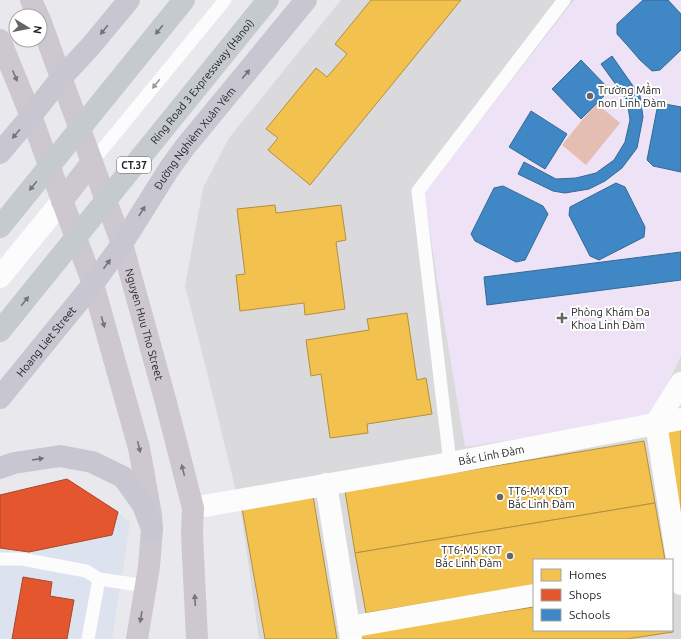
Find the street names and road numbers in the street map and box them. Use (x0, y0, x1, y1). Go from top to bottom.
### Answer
street label: Ring Road 3 Expressway (Hanoi) (148, 17, 257, 146)
street label: Đường Nghiêm Xuân Yêm (152, 85, 238, 192)
road number: CT.37 (117, 157, 151, 173)
street label: Nguyen Huu Tho Street (123, 267, 166, 382)
street label: Hoang Liet Street (14, 303, 79, 379)
street label: Bắc Linh Đàm (457, 443, 525, 467)

